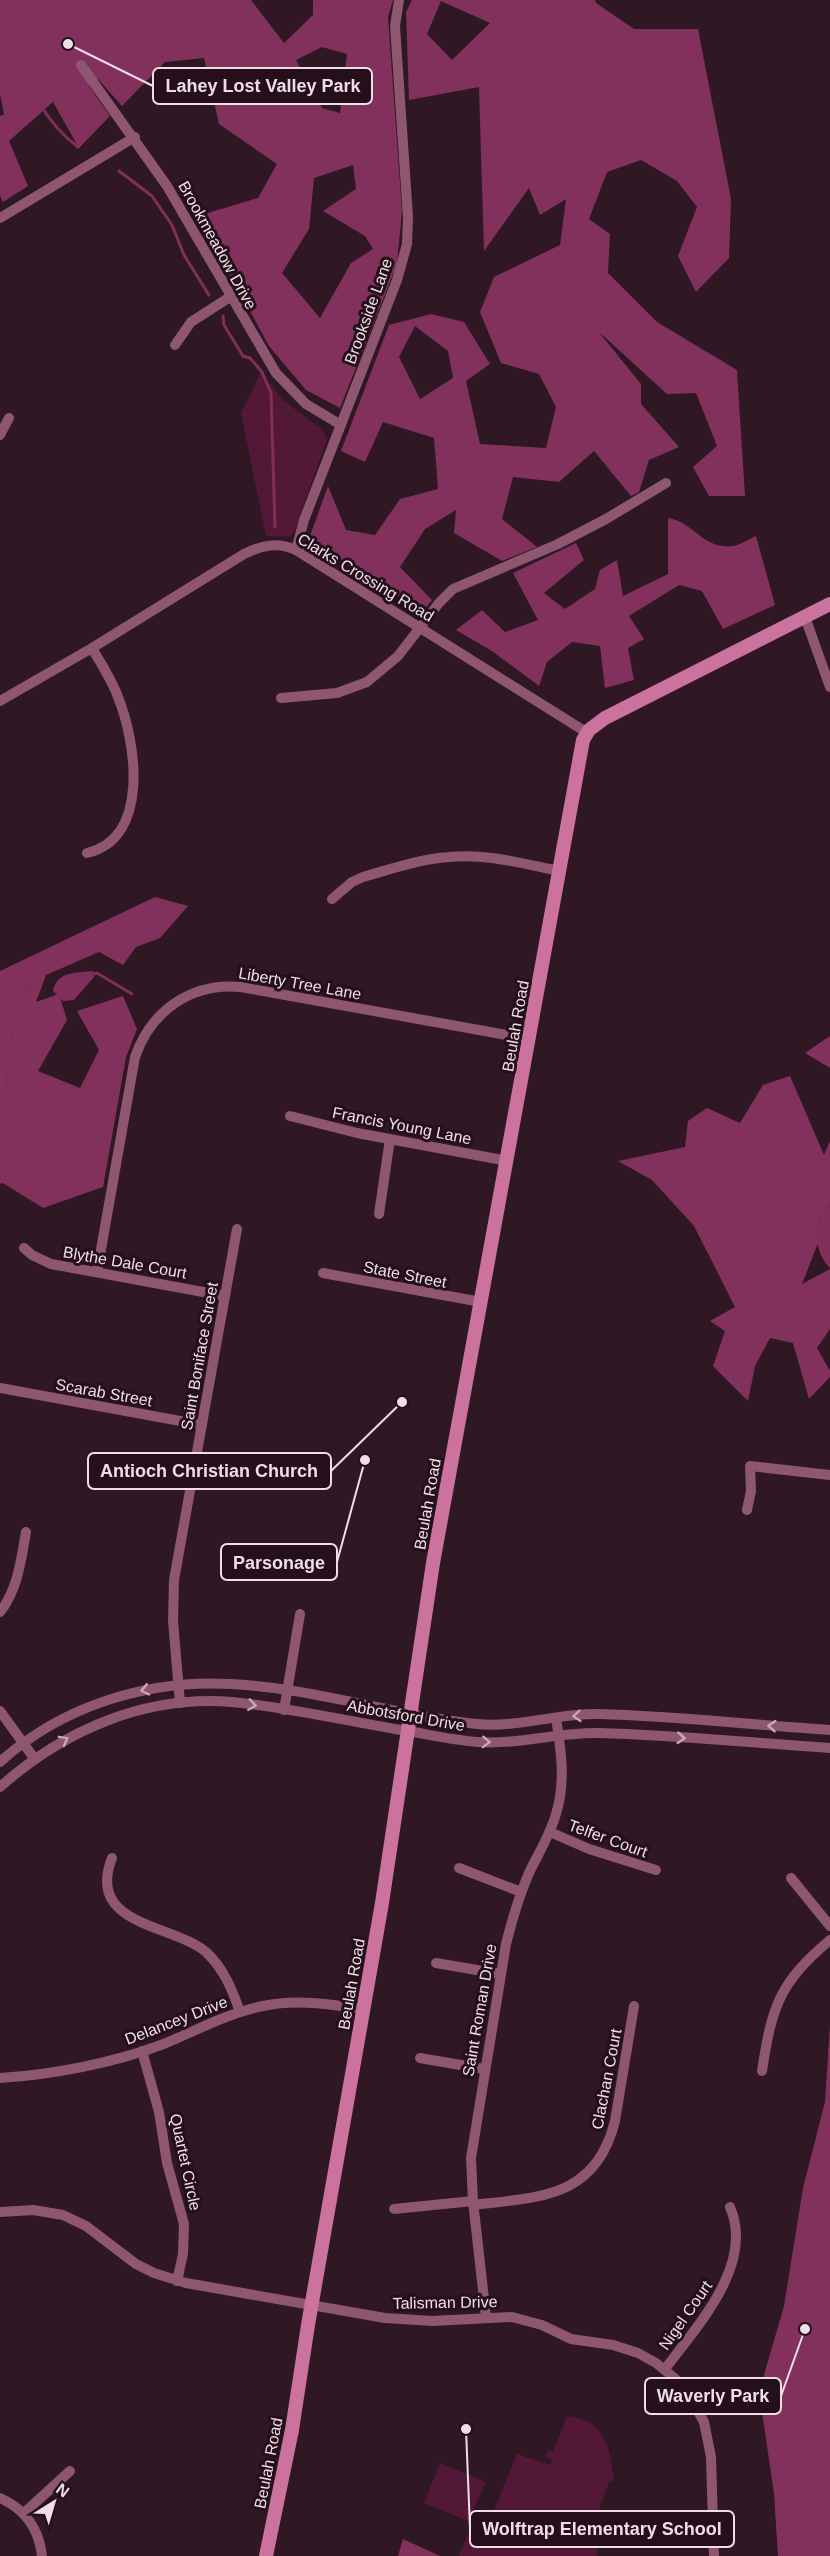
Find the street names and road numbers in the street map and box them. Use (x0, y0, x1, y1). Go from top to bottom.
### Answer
street label: Brookmeadow Drive (175, 178, 260, 312)
street label: Brookside Lane (341, 256, 396, 366)
street label: Clarks Crossing Road (295, 530, 437, 625)
street label: Liberty Tree Lane (237, 964, 363, 1003)
street label: Beulah Road (499, 979, 532, 1073)
street label: Francis Young Lane (331, 1104, 473, 1147)
street label: Blythe Dale Court (62, 1243, 189, 1282)
street label: State Street (362, 1258, 449, 1291)
street label: Saint Boniface Street (178, 1280, 221, 1432)
street label: Scarab Street (54, 1376, 154, 1409)
street label: Beulah Road (411, 1457, 444, 1551)
street label: Abbotsford Drive (346, 1697, 466, 1734)
street label: Telfer Court (566, 1816, 650, 1861)
street label: Beulah Road (335, 1937, 368, 2031)
street label: Saint Roman Drive (459, 1942, 500, 2078)
street label: Delancey Drive (122, 1993, 230, 2048)
street label: Clachan Court (588, 2027, 625, 2131)
street label: Quartet Circle (167, 2112, 204, 2212)
street label: Nigel Court (655, 2277, 716, 2353)
street label: Talisman Drive (392, 2293, 498, 2312)
street label: Beulah Road (251, 2416, 286, 2510)

